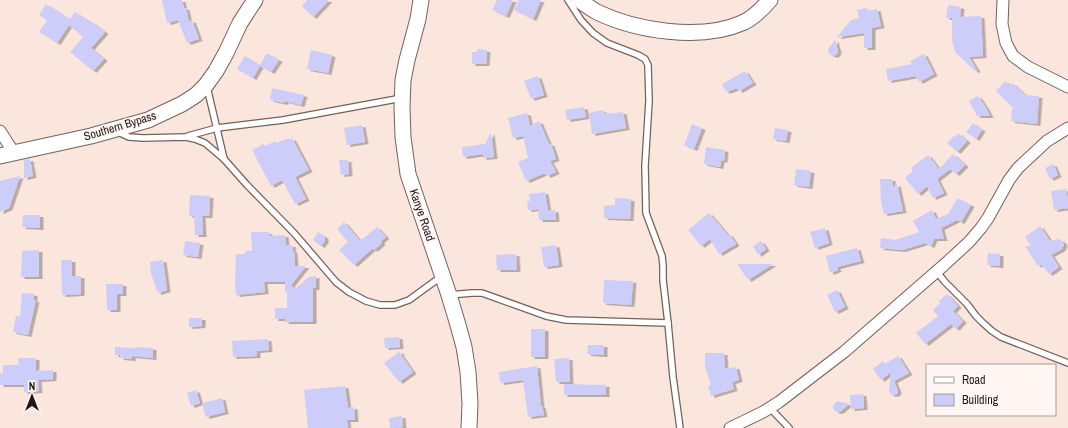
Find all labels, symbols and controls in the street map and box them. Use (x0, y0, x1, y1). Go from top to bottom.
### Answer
street label: Southern Bypass (82, 107, 158, 145)
street label: Kanye Road (406, 187, 438, 243)
legend (926, 364, 1056, 416)
text: Road (962, 372, 986, 388)
north arrow (12, 376, 52, 416)
text: N (29, 379, 35, 393)
text: Building (962, 392, 999, 408)

